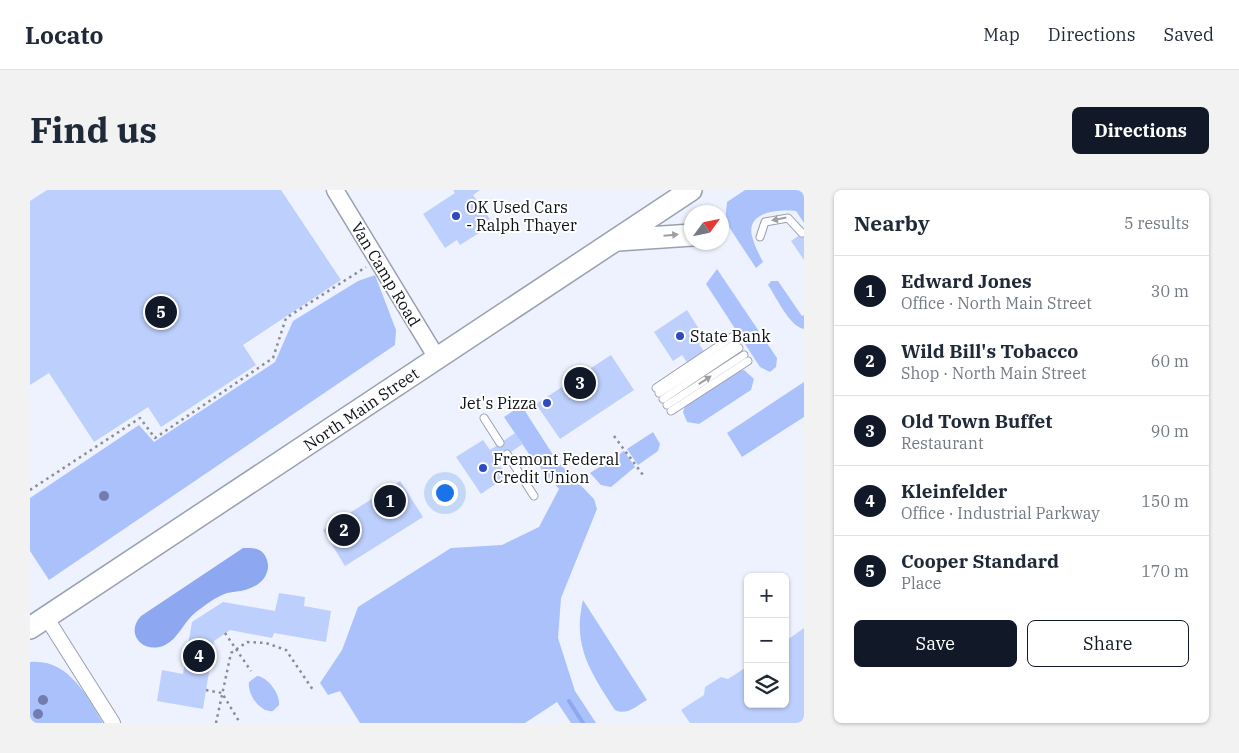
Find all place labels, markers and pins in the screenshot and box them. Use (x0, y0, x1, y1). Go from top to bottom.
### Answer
place label: OK Used Cars - Ralph Thayer (466, 197, 577, 235)
marker: OK Used Cars - Ralph Thayer (450, 210, 462, 222)
pin: 5 (145, 293, 177, 331)
place label: State Bank (690, 326, 771, 346)
marker: State Bank (674, 330, 686, 342)
pin: 3 (564, 364, 596, 402)
place label: Jet's Pizza (460, 393, 537, 413)
marker: Jet's Pizza (541, 397, 553, 409)
place label: Fremont Federal Credit Union (493, 449, 619, 487)
marker: Fremont Federal Credit Union (477, 462, 489, 474)
pin: 1 (374, 482, 406, 520)
pin: 2 (328, 511, 360, 549)
pin: 4 (183, 637, 215, 675)

